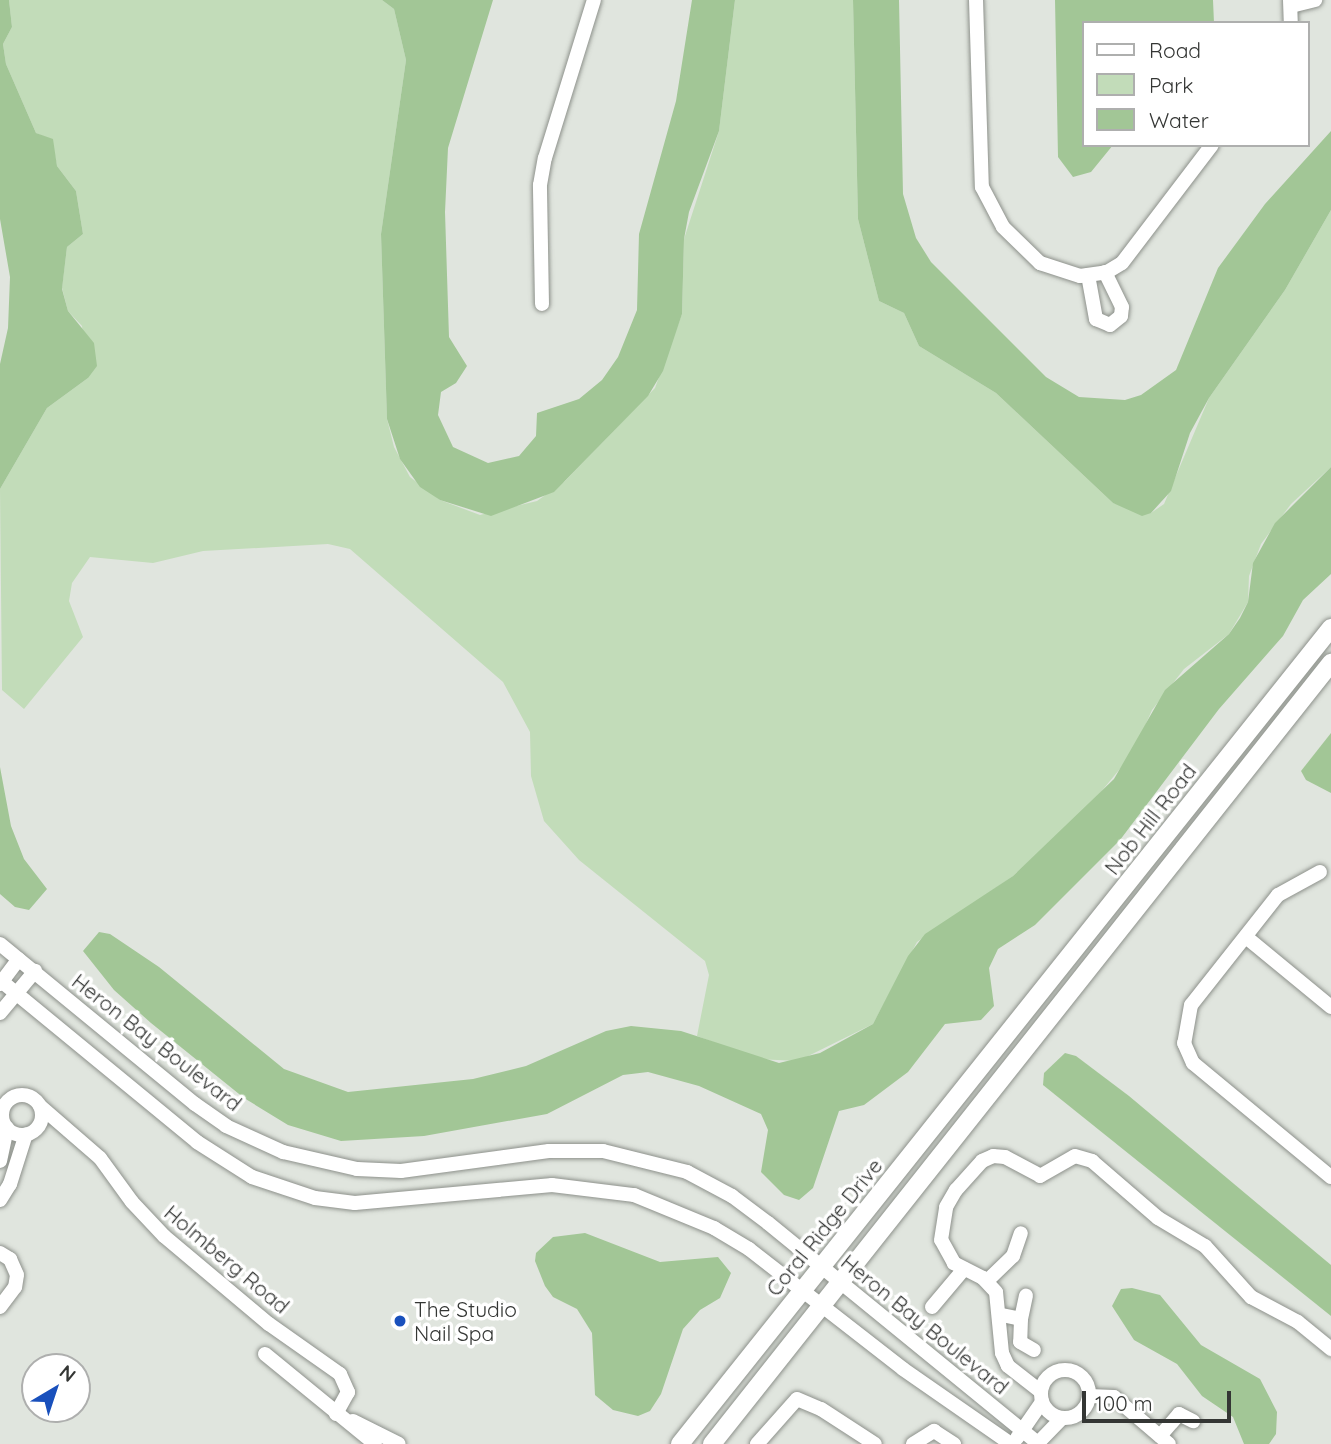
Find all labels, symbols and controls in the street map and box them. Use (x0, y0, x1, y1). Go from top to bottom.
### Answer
legend (1082, 21, 1310, 147)
text: Road (1149, 37, 1201, 63)
text: Park (1149, 72, 1193, 98)
text: Water (1149, 107, 1209, 133)
street label: Nob Hill Road (1099, 759, 1201, 879)
street label: Heron Bay Boulevard (67, 968, 247, 1116)
street label: Coral Ridge Drive (761, 1153, 887, 1301)
street label: Holmberg Road (159, 1200, 295, 1318)
street label: Heron Bay Boulevard (836, 1249, 1014, 1399)
place label: The Studio Nail Spa (414, 1296, 517, 1346)
marker: The Studio Nail Spa (392, 1313, 408, 1329)
north arrow (21, 1353, 91, 1423)
text: N (55, 1360, 81, 1387)
scale bar (1086, 1378, 1235, 1422)
text: 100 m (1095, 1390, 1153, 1416)

